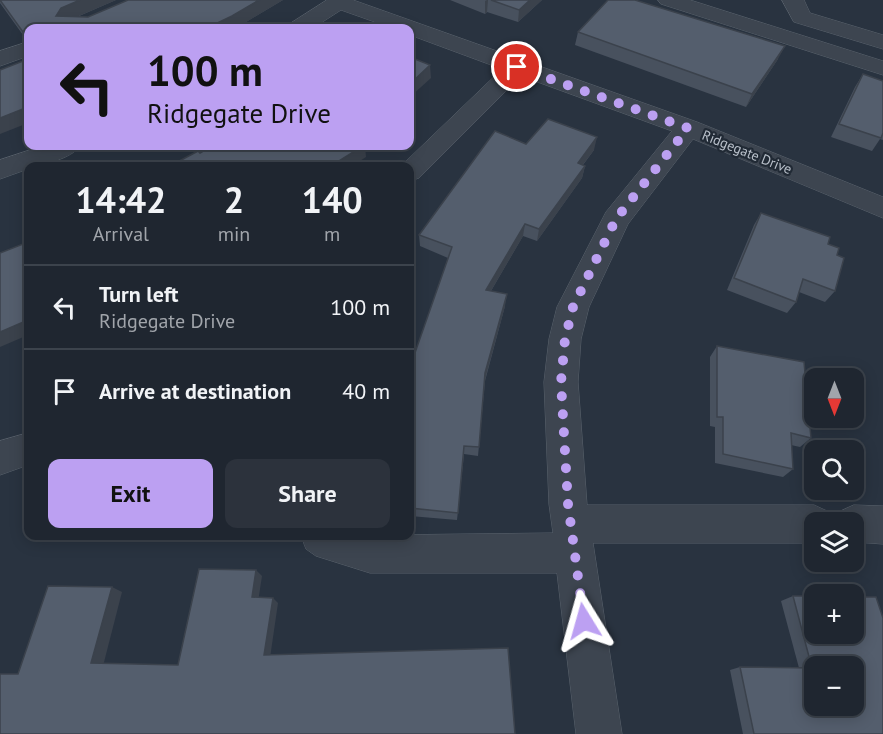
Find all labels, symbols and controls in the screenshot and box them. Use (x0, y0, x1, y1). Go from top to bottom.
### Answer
pin (491, 41, 542, 92)
text: 100 m (147, 43, 263, 98)
icon: left (48, 48, 126, 126)
icon: arrive (500, 50, 533, 83)
text: Ridgegate Drive (147, 96, 331, 130)
street label: Ridgegate Drive (699, 126, 795, 178)
text: 14:42 (75, 176, 167, 223)
text: 2 (224, 176, 244, 223)
text: 140 (302, 176, 363, 223)
text: Arrival (93, 221, 149, 247)
text: min (218, 221, 250, 247)
text: m (324, 221, 340, 247)
text: Turn left (99, 280, 179, 308)
icon: left (48, 291, 81, 324)
text: 100 m (330, 293, 390, 321)
text: Ridgegate Drive (99, 308, 235, 334)
north arrow (804, 368, 864, 428)
map controls (804, 368, 864, 716)
icon: arrive (48, 375, 81, 408)
text: Arrive at destination (99, 377, 291, 405)
text: 40 m (342, 377, 390, 405)
button: search (804, 440, 864, 500)
button: Exit (48, 459, 213, 528)
button: Share (225, 459, 390, 528)
button: layers (804, 512, 864, 572)
button: + (804, 584, 864, 644)
position arrow (552, 589, 616, 653)
button: − (804, 656, 864, 716)

